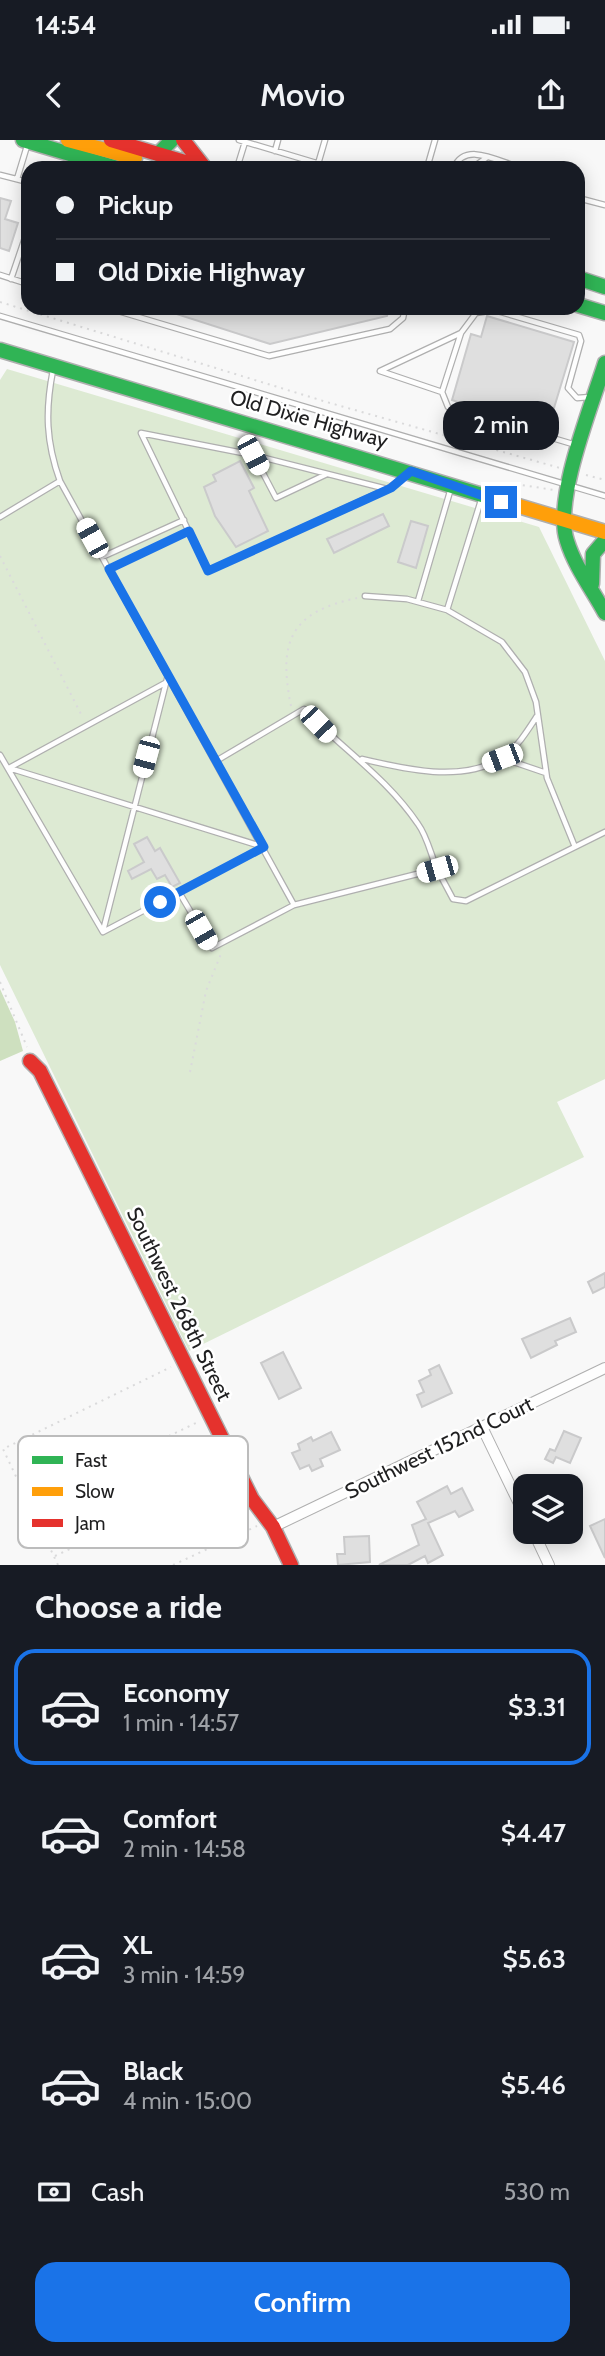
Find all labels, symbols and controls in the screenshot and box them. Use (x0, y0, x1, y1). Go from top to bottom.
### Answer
text: 14:54 (35, 9, 97, 41)
text: Movio (260, 75, 345, 114)
icon: back (35, 76, 73, 114)
icon: share (532, 76, 570, 114)
text: Pickup (98, 189, 173, 221)
text: Old Dixie Highway (98, 256, 305, 288)
street label: Old Dixie Highway (227, 384, 391, 453)
callout: 2 min (443, 400, 559, 450)
text: 2 min (473, 411, 529, 439)
car (234, 432, 273, 478)
route end (485, 486, 517, 518)
car (73, 515, 112, 561)
car (296, 702, 341, 746)
car (131, 734, 162, 780)
car (479, 741, 526, 775)
car (414, 853, 461, 885)
route start (144, 886, 176, 918)
car (182, 907, 221, 953)
street label: Southwest 268th Street (122, 1203, 237, 1405)
street label: Southwest 152nd Court (341, 1391, 537, 1504)
legend (18, 1436, 248, 1548)
text: Fast (75, 1449, 108, 1472)
map controls (513, 1474, 583, 1544)
button: layers (513, 1474, 583, 1544)
text: Slow (75, 1480, 115, 1503)
text: Jam (74, 1512, 105, 1535)
text: Choose a ride (35, 1587, 222, 1626)
icon: car (39, 1676, 102, 1739)
text: Economy (123, 1677, 229, 1709)
text: $3.31 (508, 1691, 566, 1723)
text: 1 min · 14:57 (123, 1709, 239, 1737)
icon: car (39, 1802, 102, 1865)
text: Comfort (123, 1803, 217, 1835)
text: $4.47 (501, 1817, 566, 1849)
text: 2 min · 14:58 (123, 1835, 246, 1863)
icon: car (39, 1928, 102, 1991)
text: XL (123, 1929, 152, 1961)
text: $5.63 (503, 1943, 566, 1975)
text: 3 min · 14:59 (123, 1961, 245, 1989)
icon: car (39, 2054, 102, 2117)
text: Black (123, 2055, 183, 2087)
text: $5.46 (501, 2069, 566, 2101)
text: 4 min · 15:00 (123, 2087, 252, 2115)
icon: cash (35, 2173, 73, 2211)
text: Cash (91, 2176, 144, 2208)
text: 530 m (504, 2178, 570, 2206)
button: Confirm (35, 2262, 570, 2342)

